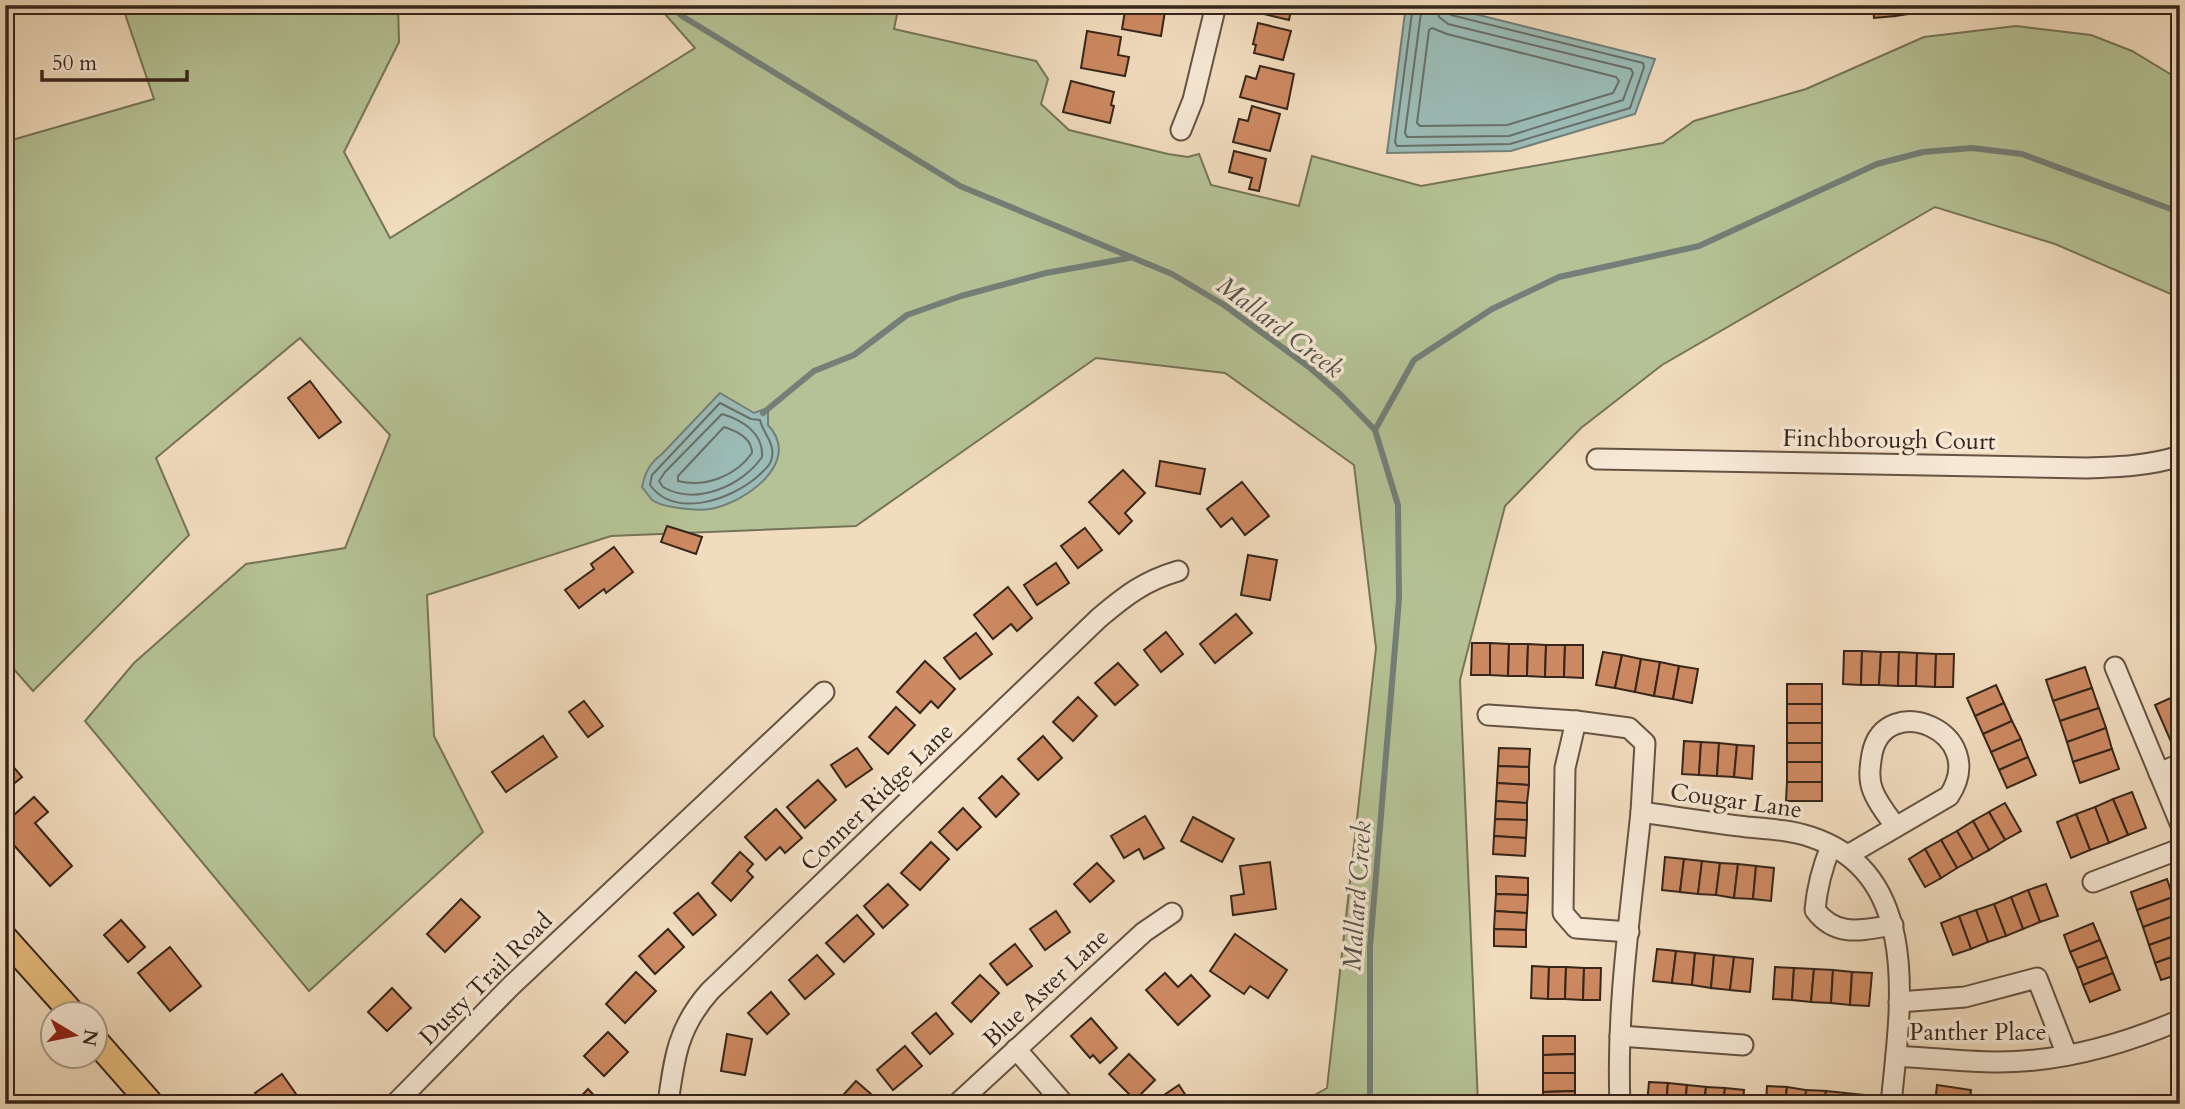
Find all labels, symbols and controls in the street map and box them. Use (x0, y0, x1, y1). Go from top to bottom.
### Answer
scale bar (42, 38, 187, 82)
text: 50 m (52, 49, 97, 78)
water label: Mallard Creek (1210, 268, 1351, 386)
street label: Finchborough Court (1782, 422, 1996, 458)
street label: Conner Ridge Lane (793, 715, 961, 879)
street label: Cougar Lane (1668, 775, 1804, 827)
water label: Mallard Creek (1334, 820, 1380, 972)
street label: Dusty Trail Road (412, 905, 560, 1053)
street label: Blue Aster Lane (976, 921, 1116, 1055)
north arrow (38, 1000, 108, 1070)
street label: Panther Place (1909, 1016, 2047, 1049)
text: N (75, 1027, 104, 1049)

